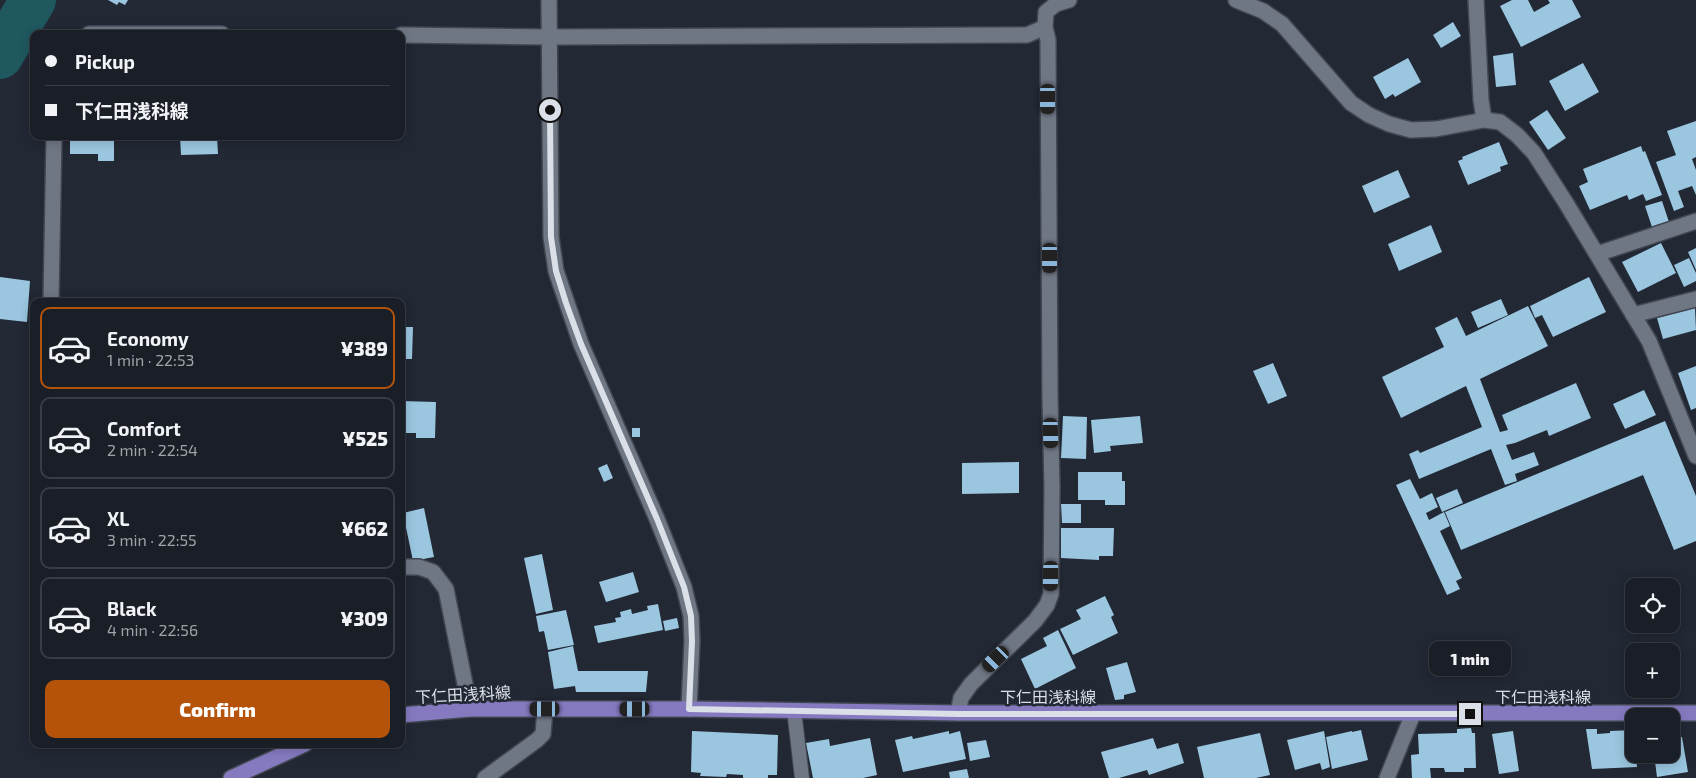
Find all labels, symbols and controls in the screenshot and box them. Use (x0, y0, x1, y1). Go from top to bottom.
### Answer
text: Pickup (75, 50, 135, 73)
car (1040, 84, 1055, 114)
text: 下仁田浅科線 (75, 99, 189, 122)
route start (539, 99, 561, 121)
car (1042, 243, 1057, 273)
icon: car (47, 326, 92, 371)
text: Economy (107, 327, 189, 350)
text: ¥389 (341, 337, 388, 360)
text: 1 min · 22:53 (107, 350, 194, 369)
icon: car (47, 416, 92, 461)
text: Comfort (107, 417, 181, 440)
car (1042, 418, 1059, 448)
text: ¥525 (342, 427, 388, 450)
text: 2 min · 22:54 (107, 440, 198, 459)
icon: car (47, 506, 92, 551)
text: XL (107, 507, 129, 530)
text: ¥662 (341, 517, 388, 540)
text: 3 min · 22:55 (107, 530, 197, 549)
car (1043, 561, 1058, 591)
map controls (1625, 578, 1680, 763)
button: locate (1625, 578, 1680, 633)
icon: car (47, 596, 92, 641)
text: Black (107, 597, 157, 620)
text: ¥309 (340, 607, 388, 630)
text: 4 min · 22:56 (107, 620, 198, 639)
callout: 1 min (1429, 642, 1511, 676)
car (979, 643, 1012, 675)
button: + (1625, 643, 1680, 698)
text: 1 min (1450, 649, 1490, 668)
button: Confirm (45, 680, 390, 738)
street label: 下仁田浅科線 (415, 682, 511, 706)
street label: 下仁田浅科線 (1000, 687, 1096, 706)
street label: 下仁田浅科線 (1495, 687, 1591, 706)
car (530, 702, 560, 717)
car (620, 702, 650, 717)
route end (1459, 703, 1481, 725)
button: − (1625, 708, 1680, 763)

